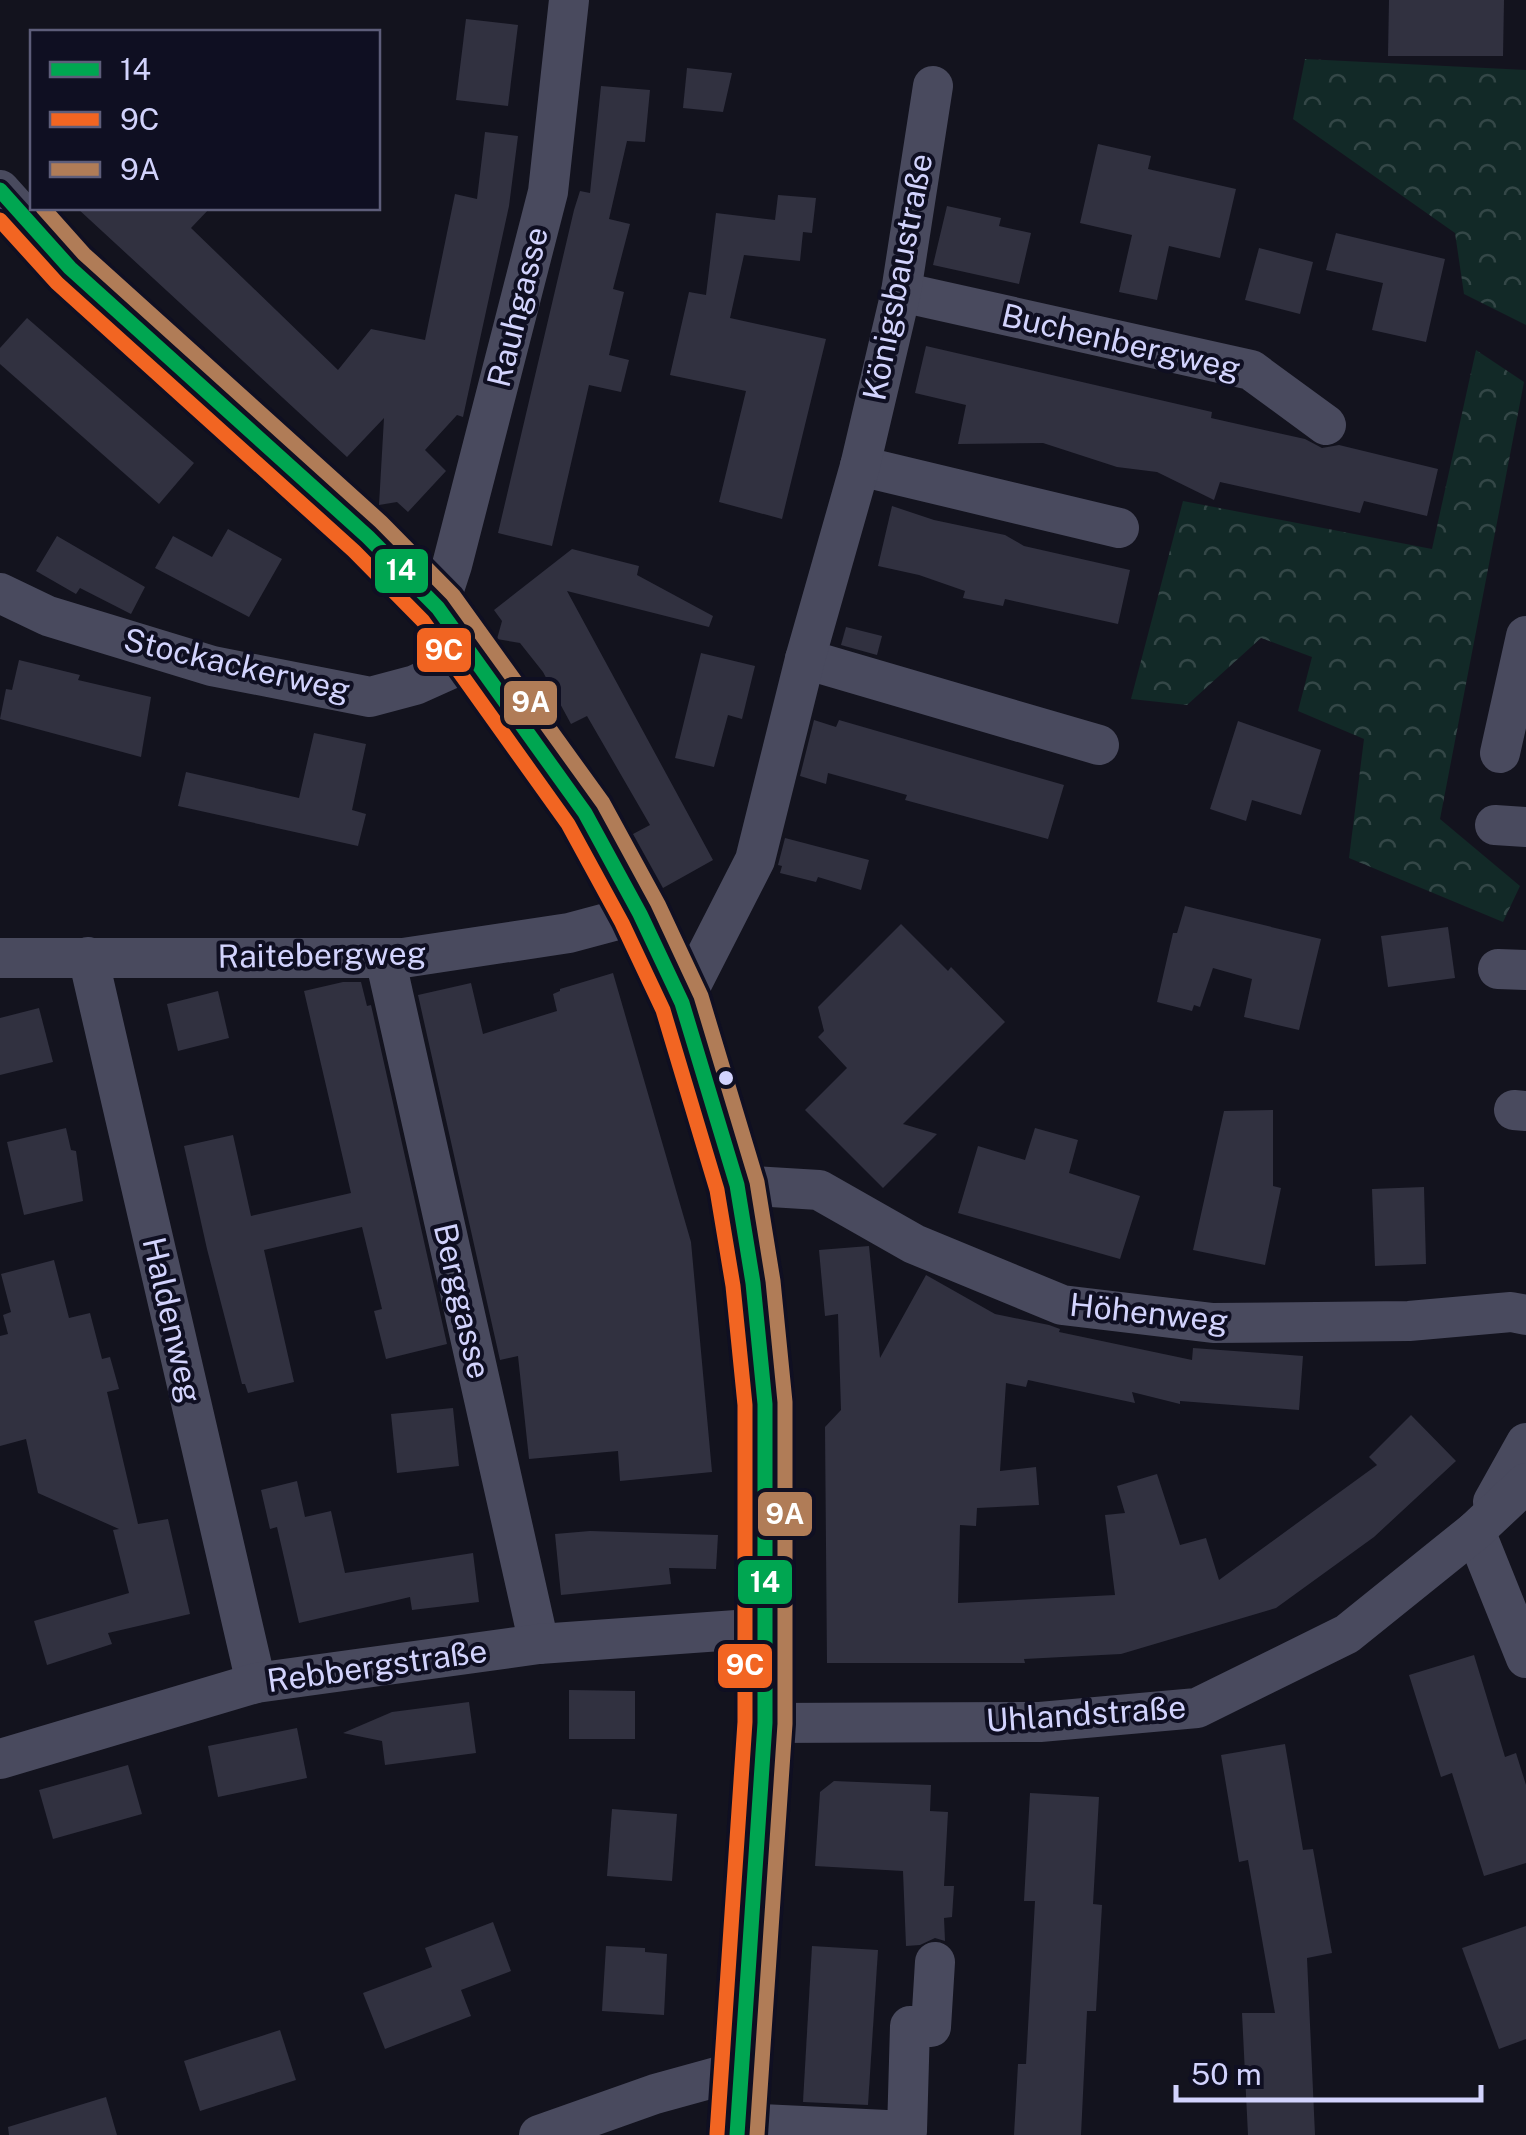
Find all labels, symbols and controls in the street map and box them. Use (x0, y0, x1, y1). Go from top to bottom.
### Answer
legend (30, 30, 380, 210)
text: 14 (120, 51, 151, 87)
text: 9C (120, 101, 159, 137)
street label: Königsbaustraße (855, 150, 940, 404)
text: 9A (120, 151, 160, 187)
street label: Rauhgasse (480, 223, 555, 391)
street label: Buchenbergweg (998, 296, 1244, 387)
line badge: 14 (373, 547, 430, 595)
text: 14 (386, 553, 416, 586)
street label: Stockackerweg (120, 620, 354, 709)
line badge: 9C (415, 626, 473, 674)
text: 9C (425, 633, 463, 666)
line badge: 9A (502, 679, 559, 727)
text: 9A (512, 685, 550, 718)
street label: Raitebergweg (217, 934, 427, 975)
unlabelled marker (716, 1068, 736, 1088)
street label: Berggasse (427, 1219, 498, 1382)
street label: Haldenweg (135, 1234, 209, 1406)
street label: Höhenweg (1068, 1286, 1230, 1339)
line badge: 9A (756, 1490, 814, 1538)
text: 9A (766, 1497, 804, 1530)
line badge: 14 (736, 1558, 794, 1606)
text: 14 (750, 1565, 780, 1598)
street label: Rebbergstraße (265, 1632, 489, 1699)
line badge: 9C (716, 1642, 774, 1690)
text: 9C (726, 1648, 764, 1681)
street label: Uhlandstraße (985, 1688, 1187, 1739)
scale bar (1176, 2040, 1481, 2102)
text: 50 m (1191, 2056, 1262, 2092)

